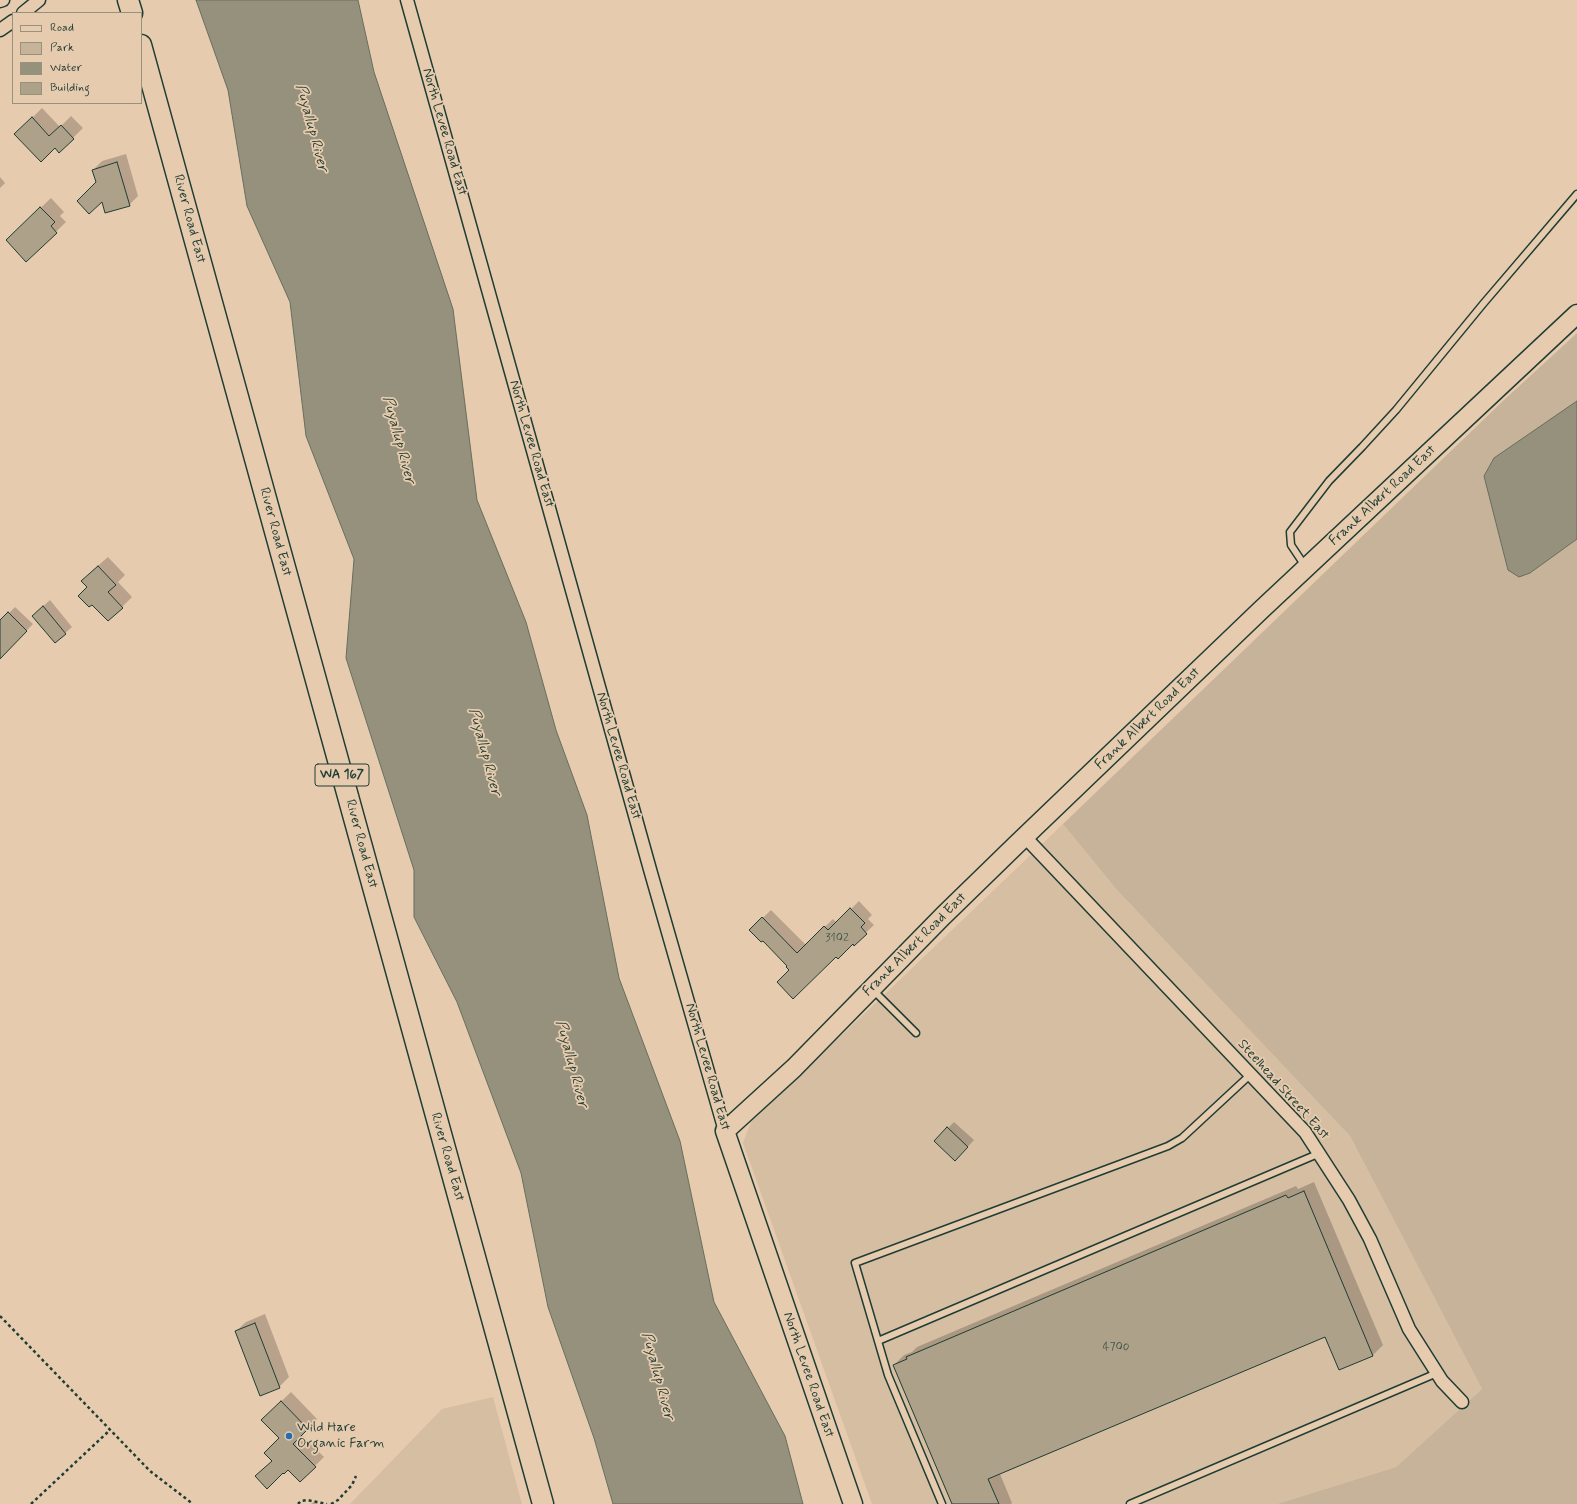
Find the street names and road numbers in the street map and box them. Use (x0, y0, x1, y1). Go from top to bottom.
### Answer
street label: North Levee Road East (418, 66, 470, 198)
street label: River Road East (169, 173, 209, 265)
street label: North Levee Road East (505, 378, 557, 510)
street label: Frank Albert Road East (1326, 442, 1440, 550)
street label: River Road East (255, 486, 295, 578)
street label: Frank Albert Road East (1092, 664, 1204, 774)
street label: North Levee Road East (592, 690, 644, 822)
road number: WA 167 (315, 764, 369, 786)
street label: River Road East (341, 798, 381, 890)
street label: Frank Albert Road East (860, 890, 970, 1000)
street label: North Levee Road East (681, 1001, 733, 1133)
street label: Steelhead Street East (1234, 1036, 1332, 1144)
street label: River Road East (426, 1111, 468, 1203)
street label: North Levee Road East (779, 1310, 837, 1440)

